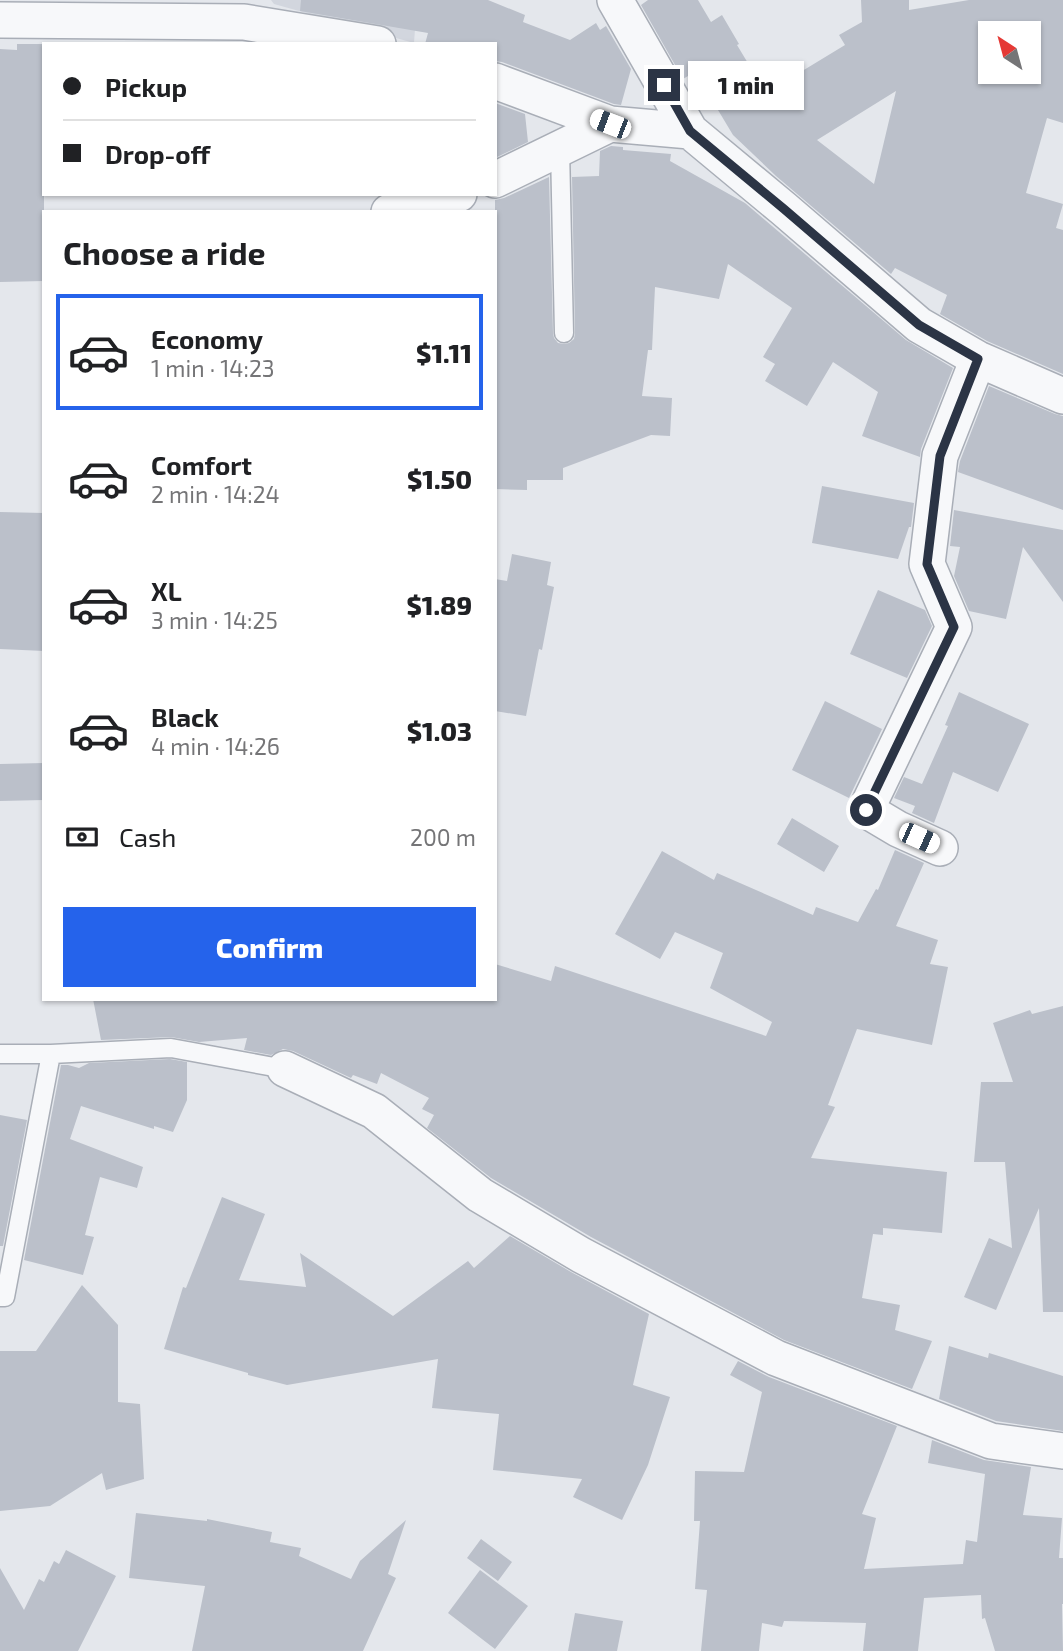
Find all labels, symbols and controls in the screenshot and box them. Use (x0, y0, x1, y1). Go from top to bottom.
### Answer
north arrow (978, 21, 1041, 84)
map controls (978, 21, 1041, 84)
callout: 1 min (688, 60, 804, 110)
route end (648, 69, 680, 101)
text: Pickup (105, 71, 187, 102)
text: 1 min (718, 71, 774, 99)
car (587, 107, 634, 141)
text: Drop-off (105, 138, 210, 169)
text: Choose a ride (63, 233, 266, 271)
icon: car (67, 321, 130, 384)
text: Economy (151, 323, 263, 354)
text: $1.11 (416, 337, 472, 368)
text: 1 min · 14:23 (151, 354, 275, 382)
icon: car (67, 447, 130, 510)
text: Comfort (151, 449, 252, 480)
text: $1.50 (407, 463, 472, 494)
text: 2 min · 14:24 (151, 480, 280, 508)
icon: car (67, 573, 130, 636)
text: XL (151, 575, 182, 606)
text: $1.89 (406, 589, 472, 620)
text: 3 min · 14:25 (151, 606, 278, 634)
icon: car (67, 699, 130, 762)
text: Black (151, 701, 219, 732)
text: $1.03 (407, 715, 472, 746)
text: 4 min · 14:26 (151, 732, 280, 760)
route start (850, 794, 882, 826)
icon: cash (63, 818, 101, 856)
car (896, 820, 943, 856)
text: Cash (119, 821, 176, 852)
text: 200 m (410, 823, 476, 851)
button: Confirm (63, 907, 476, 987)

